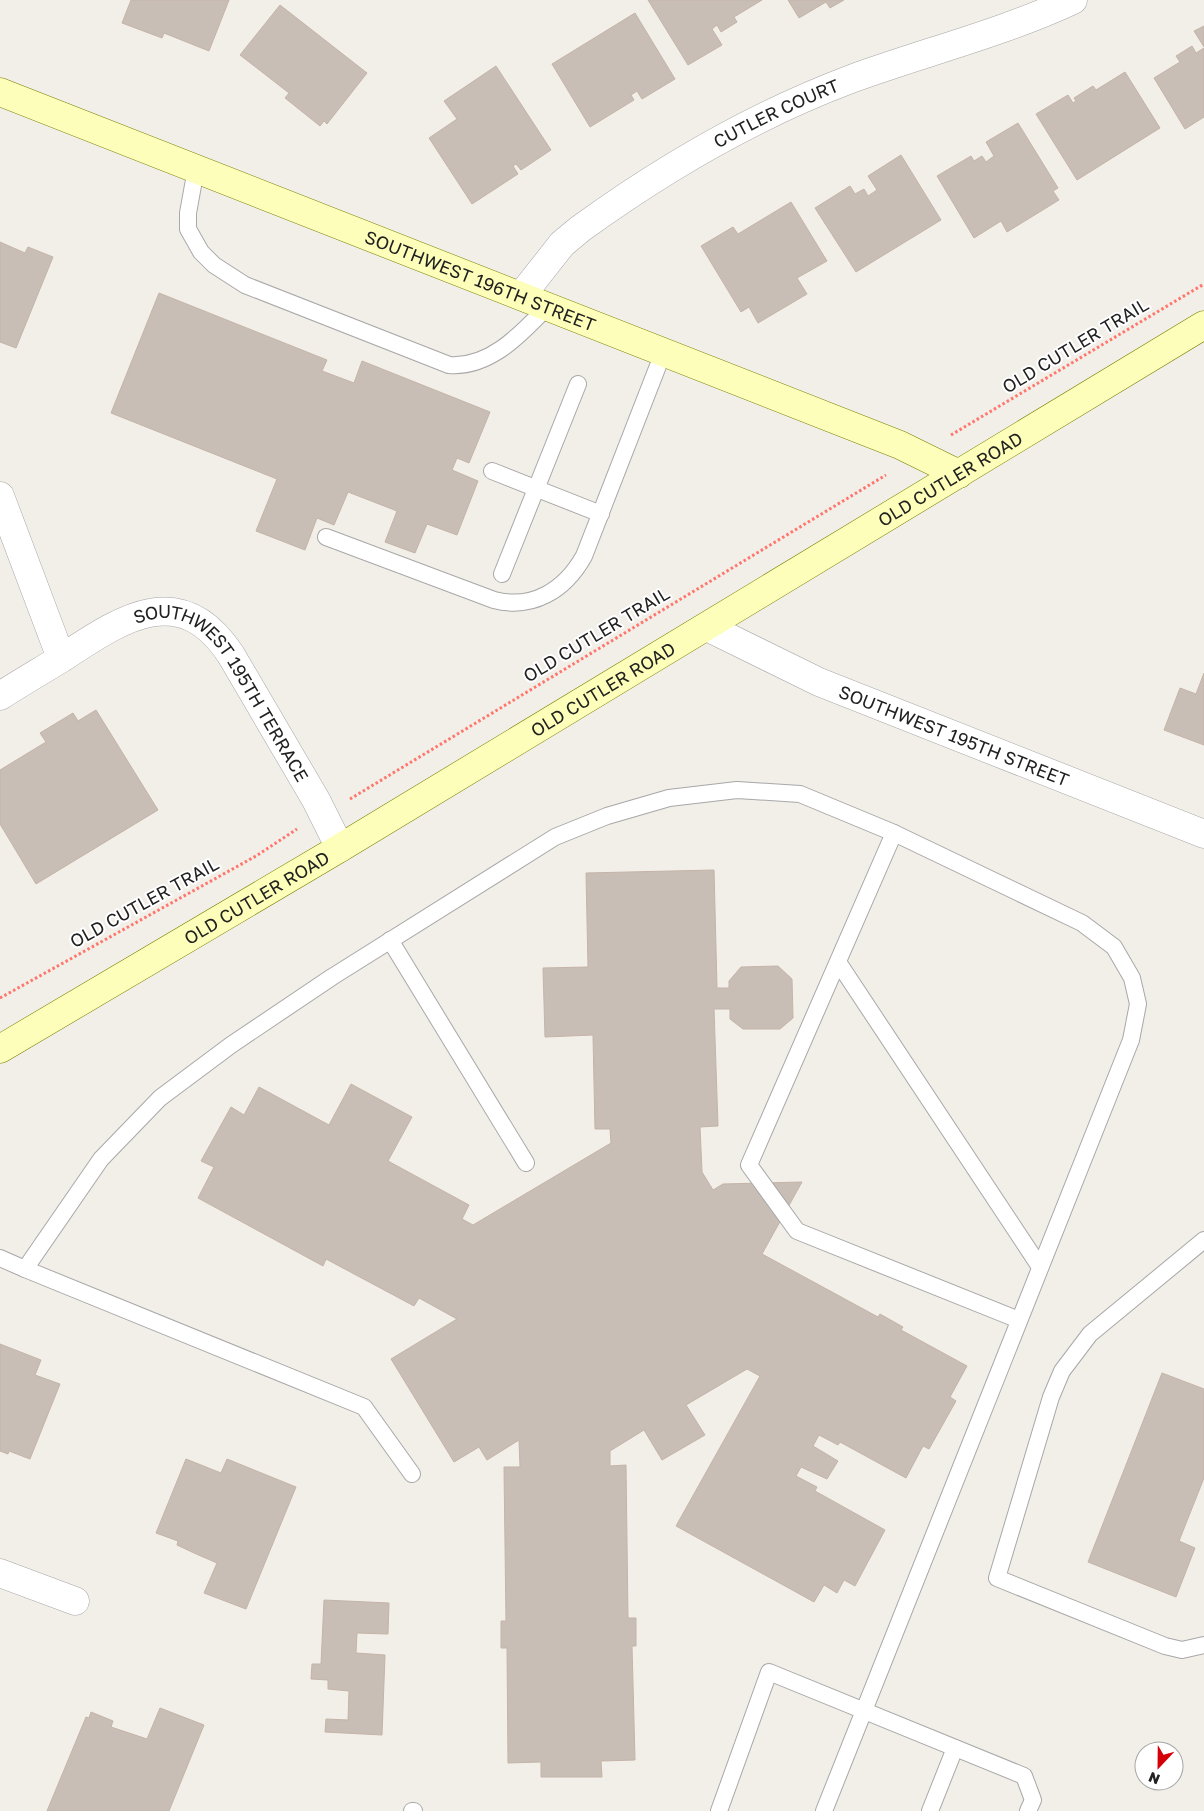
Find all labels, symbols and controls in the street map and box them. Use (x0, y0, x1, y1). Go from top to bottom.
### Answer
street label: CUTLER COURT (709, 74, 842, 152)
street label: SOUTHWEST 196TH STREET (362, 225, 599, 336)
street label: OLD CUTLER TRAIL (998, 293, 1152, 397)
street label: OLD CUTLER ROAD (874, 427, 1026, 531)
street label: OLD CUTLER TRAIL (519, 582, 673, 686)
street label: SOUTHWEST 195TH TERRACE (131, 600, 314, 785)
street label: OLD CUTLER ROAD (526, 637, 679, 741)
street label: SOUTHWEST 195TH STREET (836, 680, 1072, 791)
street label: OLD CUTLER ROAD (180, 846, 333, 949)
street label: OLD CUTLER TRAIL (66, 852, 222, 952)
north arrow (1134, 1741, 1184, 1791)
text: N (1146, 1769, 1162, 1788)

